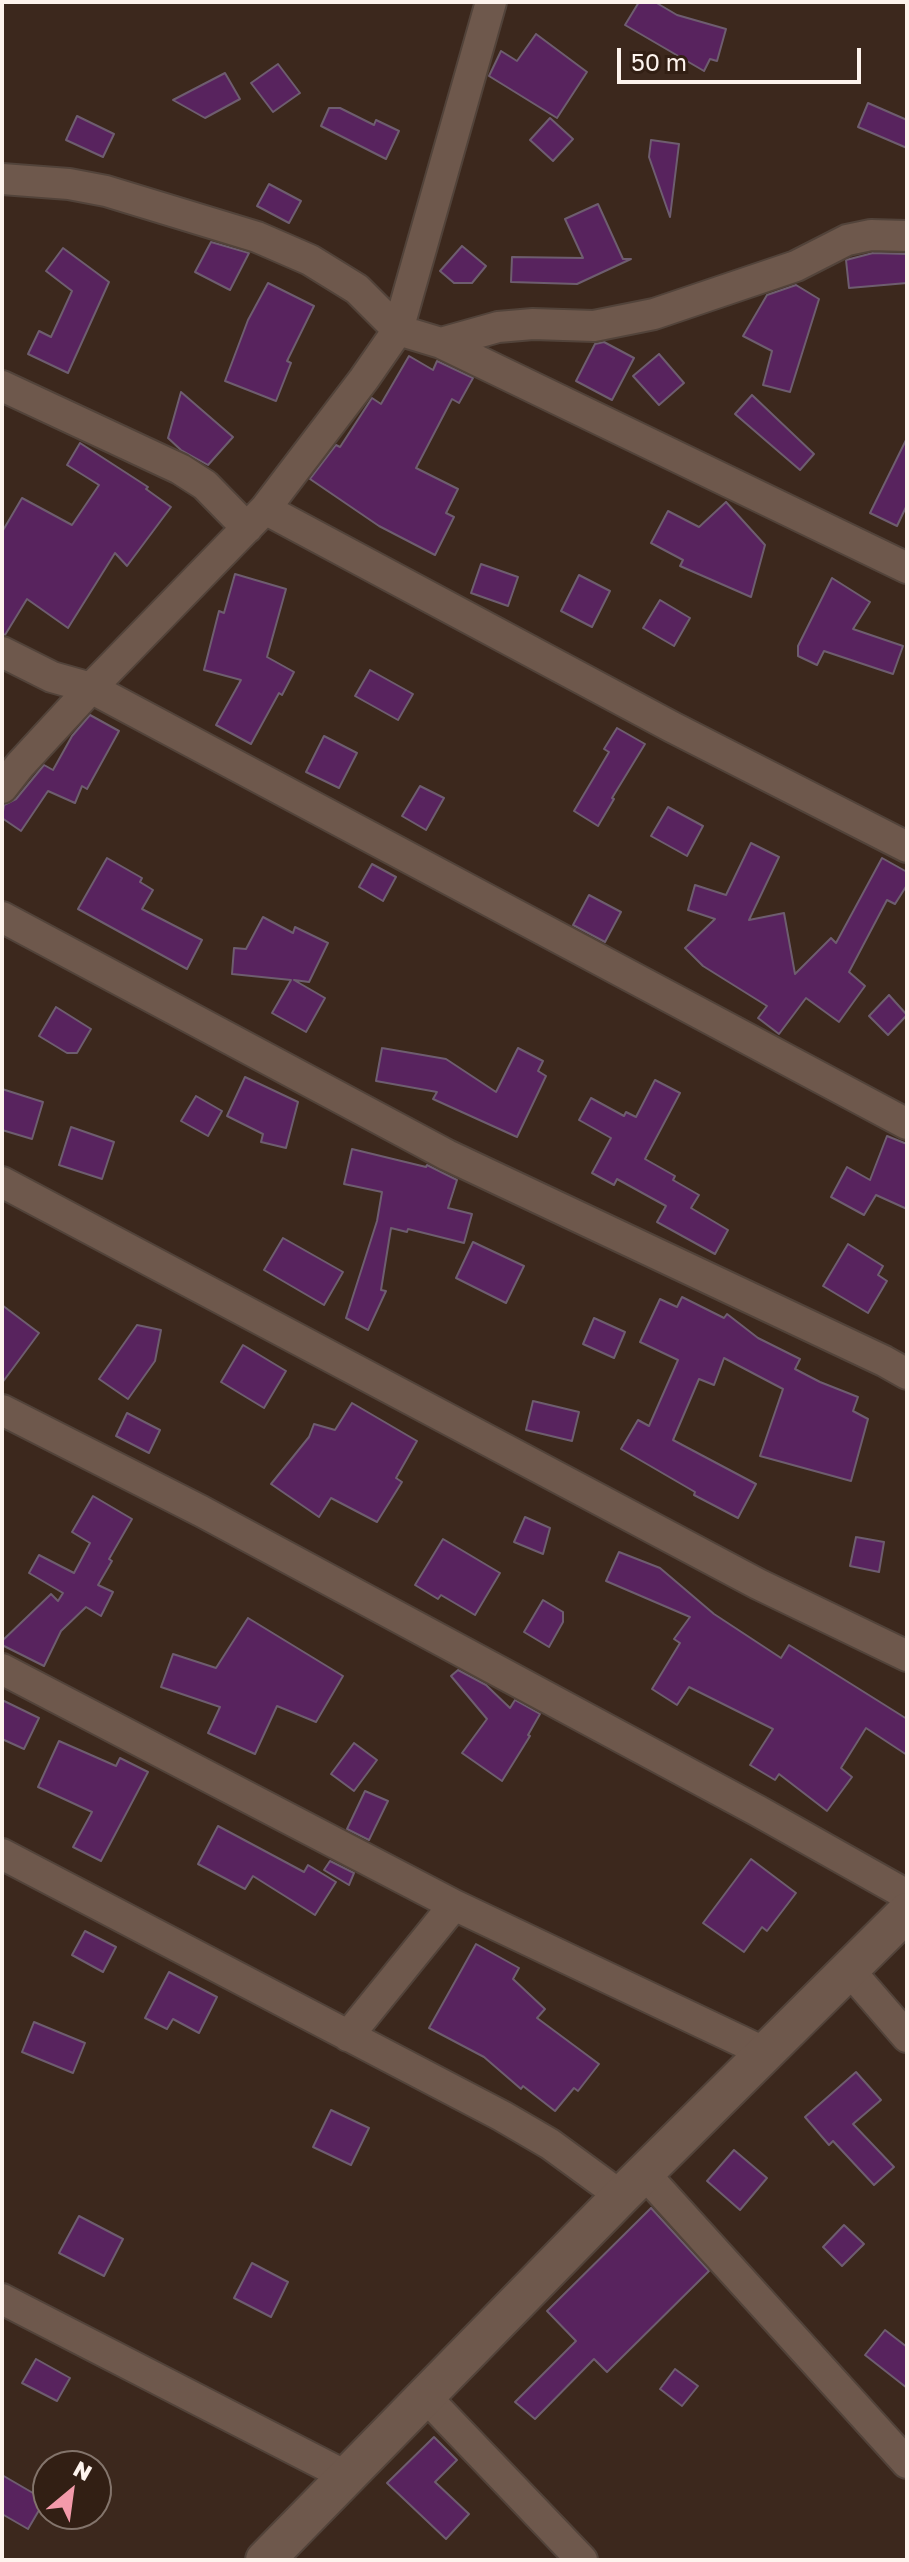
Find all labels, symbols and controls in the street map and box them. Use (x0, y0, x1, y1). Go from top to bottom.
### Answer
scale bar (621, 32, 865, 82)
text: 50 m (631, 47, 687, 76)
north arrow (32, 2450, 112, 2530)
text: N (69, 2454, 97, 2486)

